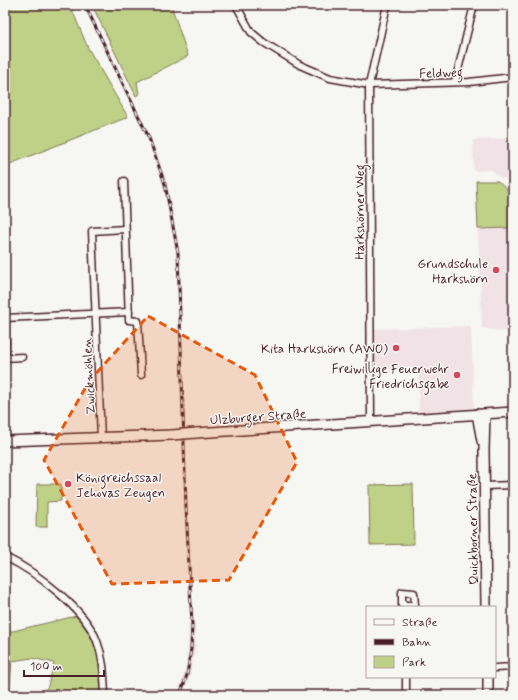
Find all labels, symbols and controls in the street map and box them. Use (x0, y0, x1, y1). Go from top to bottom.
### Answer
street label: Feldweg (419, 64, 463, 85)
street label: Harkshörner Weg (352, 164, 371, 260)
place label: Grundschule Harkshörn (418, 256, 488, 288)
marker: Grundschule Harkshörn (491, 265, 501, 275)
street label: Zwickmöhlen (79, 337, 100, 415)
place label: Kita Harkshörn (AWO) (261, 341, 388, 358)
marker: Kita Harkshörn (AWO) (391, 343, 401, 353)
place label: Freiwillige Feuerwehr Friedrichsgabe (332, 361, 450, 395)
marker: Freiwillige Feuerwehr Friedrichsgabe (452, 370, 462, 380)
street label: Ulzburger Straße (210, 406, 307, 431)
place label: Königreichssaal Jehovas Zeugen (76, 470, 165, 502)
street label: Quickborner Straße (464, 473, 483, 585)
marker: Königreichssaal Jehovas Zeugen (63, 479, 73, 489)
legend (366, 606, 496, 678)
text: Straße (402, 615, 437, 631)
text: Bahn (402, 635, 432, 651)
scale bar (24, 652, 104, 678)
text: Park (402, 655, 426, 671)
text: 100 m (30, 659, 62, 675)

